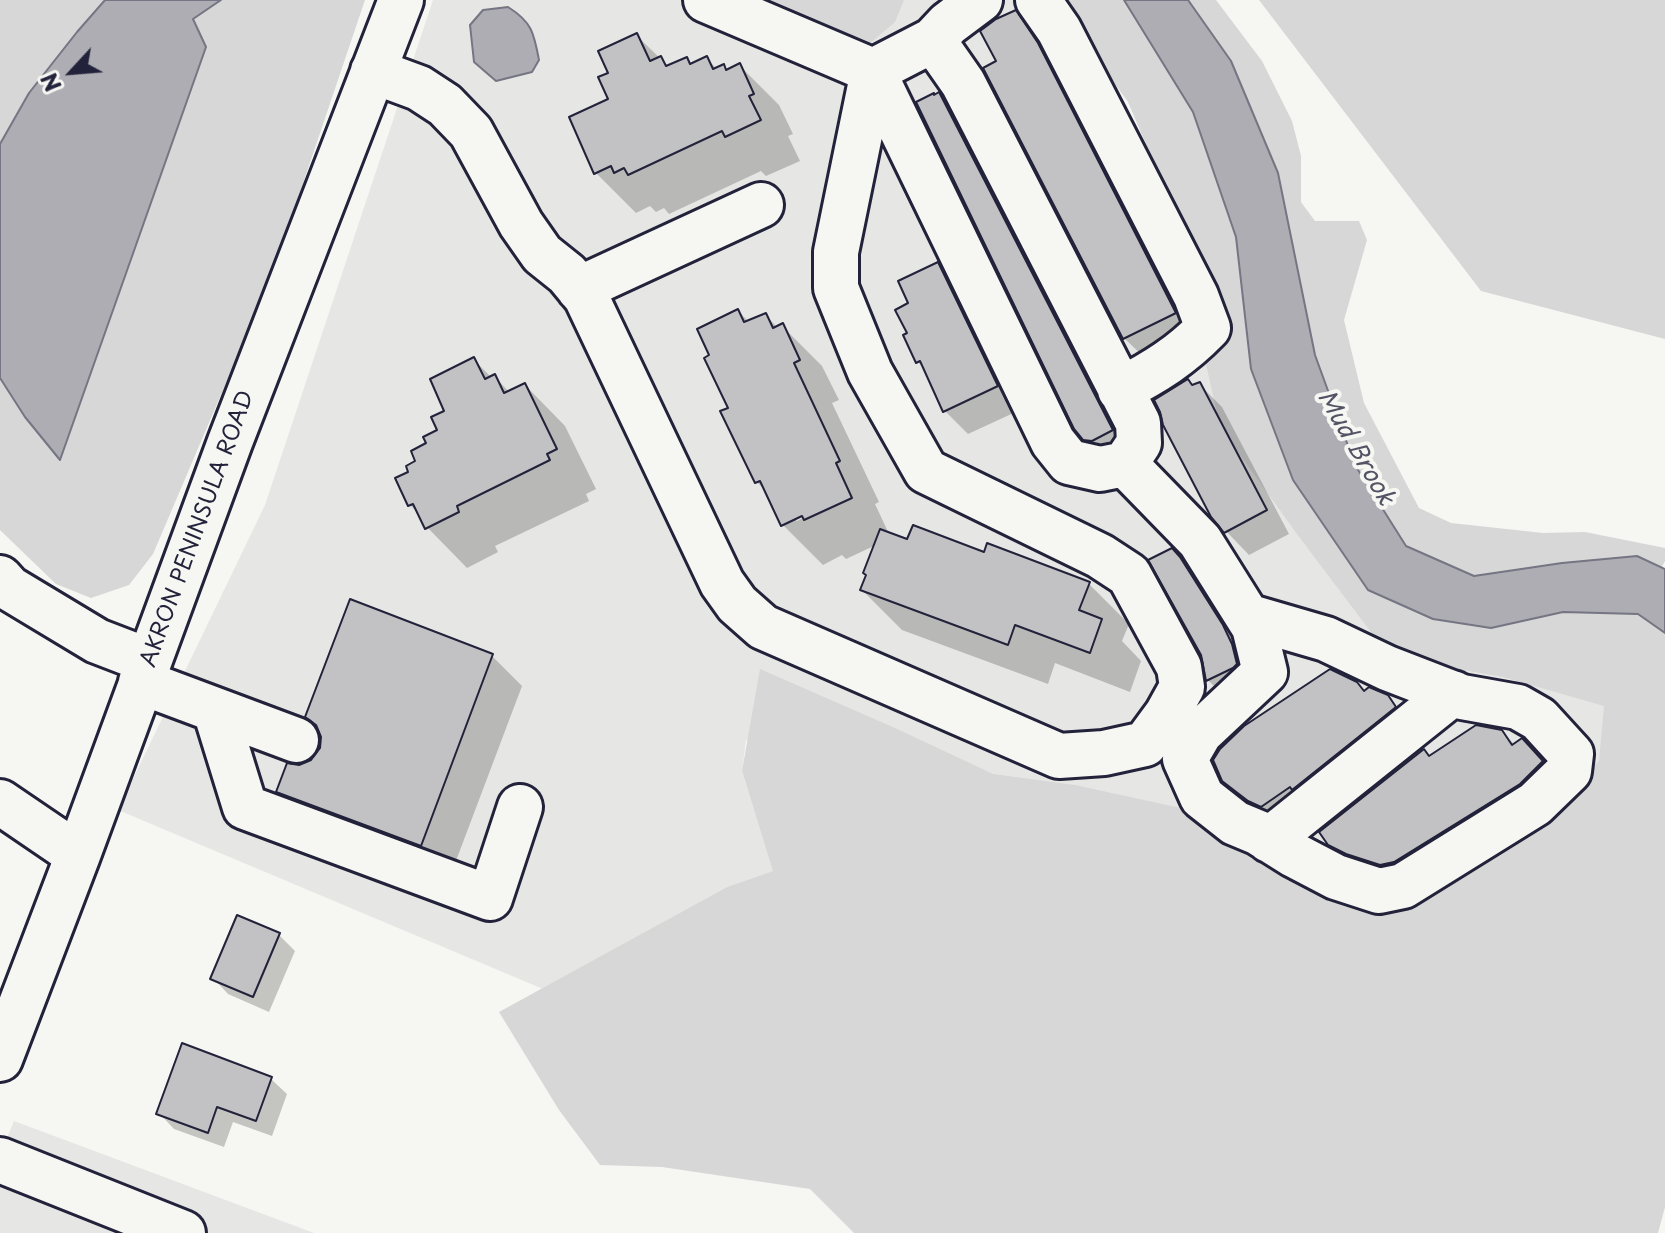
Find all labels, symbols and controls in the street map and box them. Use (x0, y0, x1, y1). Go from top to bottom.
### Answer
north arrow (32, 32, 112, 112)
text: N (31, 68, 69, 98)
water label: Mud Brook (1310, 385, 1400, 511)
street label: AKRON PENINSULA ROAD (136, 387, 260, 671)

